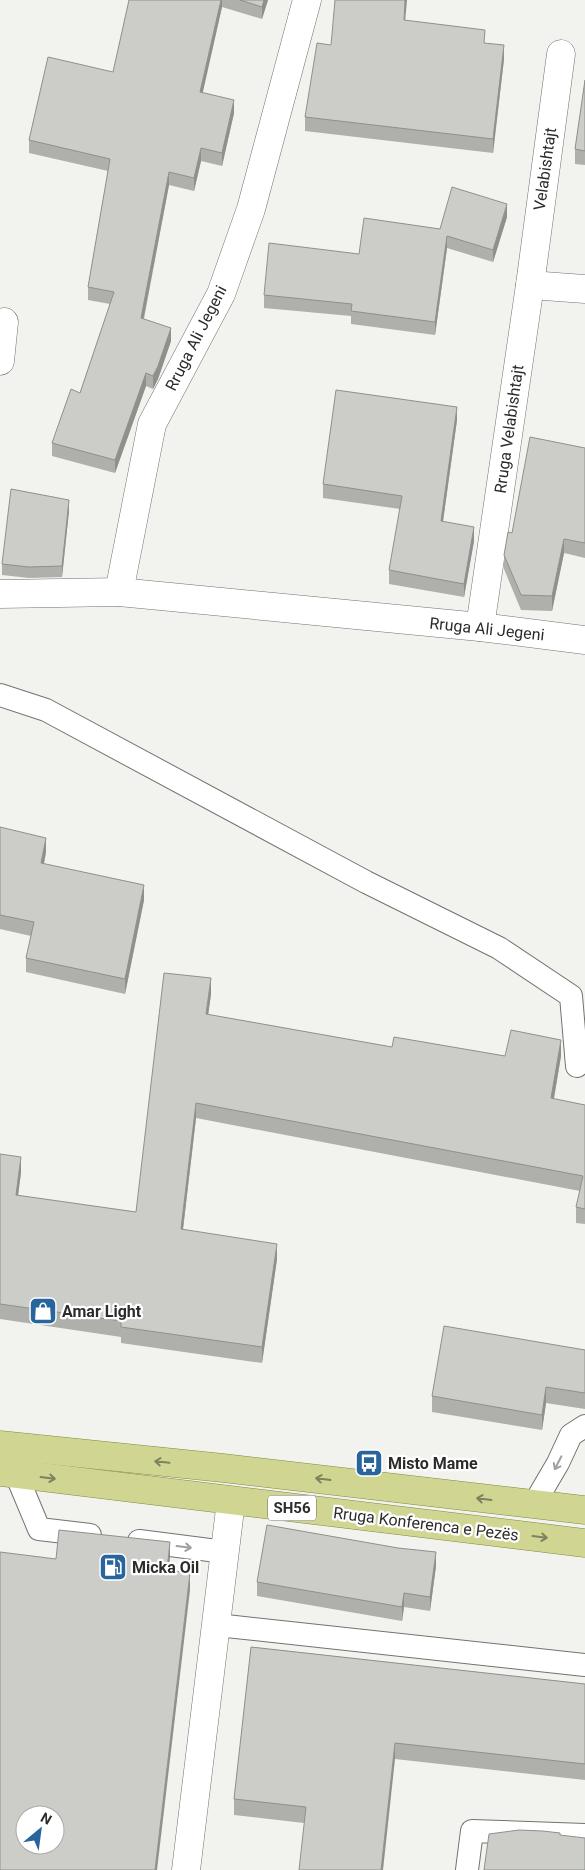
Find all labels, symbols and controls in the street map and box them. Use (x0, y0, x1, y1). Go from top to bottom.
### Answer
street label: Velabishtajt (530, 126, 560, 212)
street label: Rruga Ali Jegeni (161, 282, 231, 394)
street label: Rruga Velabishtajt (491, 363, 527, 495)
street label: Rruga Ali Jegeni (429, 614, 545, 644)
shop icon: Amar Light (28, 1296, 58, 1326)
place label: Amar Light (62, 1302, 142, 1321)
bus stop icon: Misto Mame (354, 1448, 384, 1478)
place label: Misto Mame (388, 1454, 478, 1473)
one-way arrow (553, 1455, 562, 1470)
one-way arrow (154, 1457, 170, 1466)
one-way arrow (40, 1473, 56, 1483)
one-way arrow (315, 1474, 331, 1484)
one-way arrow (477, 1494, 493, 1504)
road number: SH56 (268, 1496, 316, 1520)
street label: Rruga Konferenca e Pezës (332, 1503, 520, 1545)
one-way arrow (532, 1532, 548, 1542)
one-way arrow (176, 1542, 192, 1552)
fuel station icon: Micka Oil (98, 1552, 128, 1582)
place label: Micka Oil (132, 1558, 199, 1577)
north arrow (15, 1805, 65, 1855)
text: N (38, 1809, 55, 1828)

